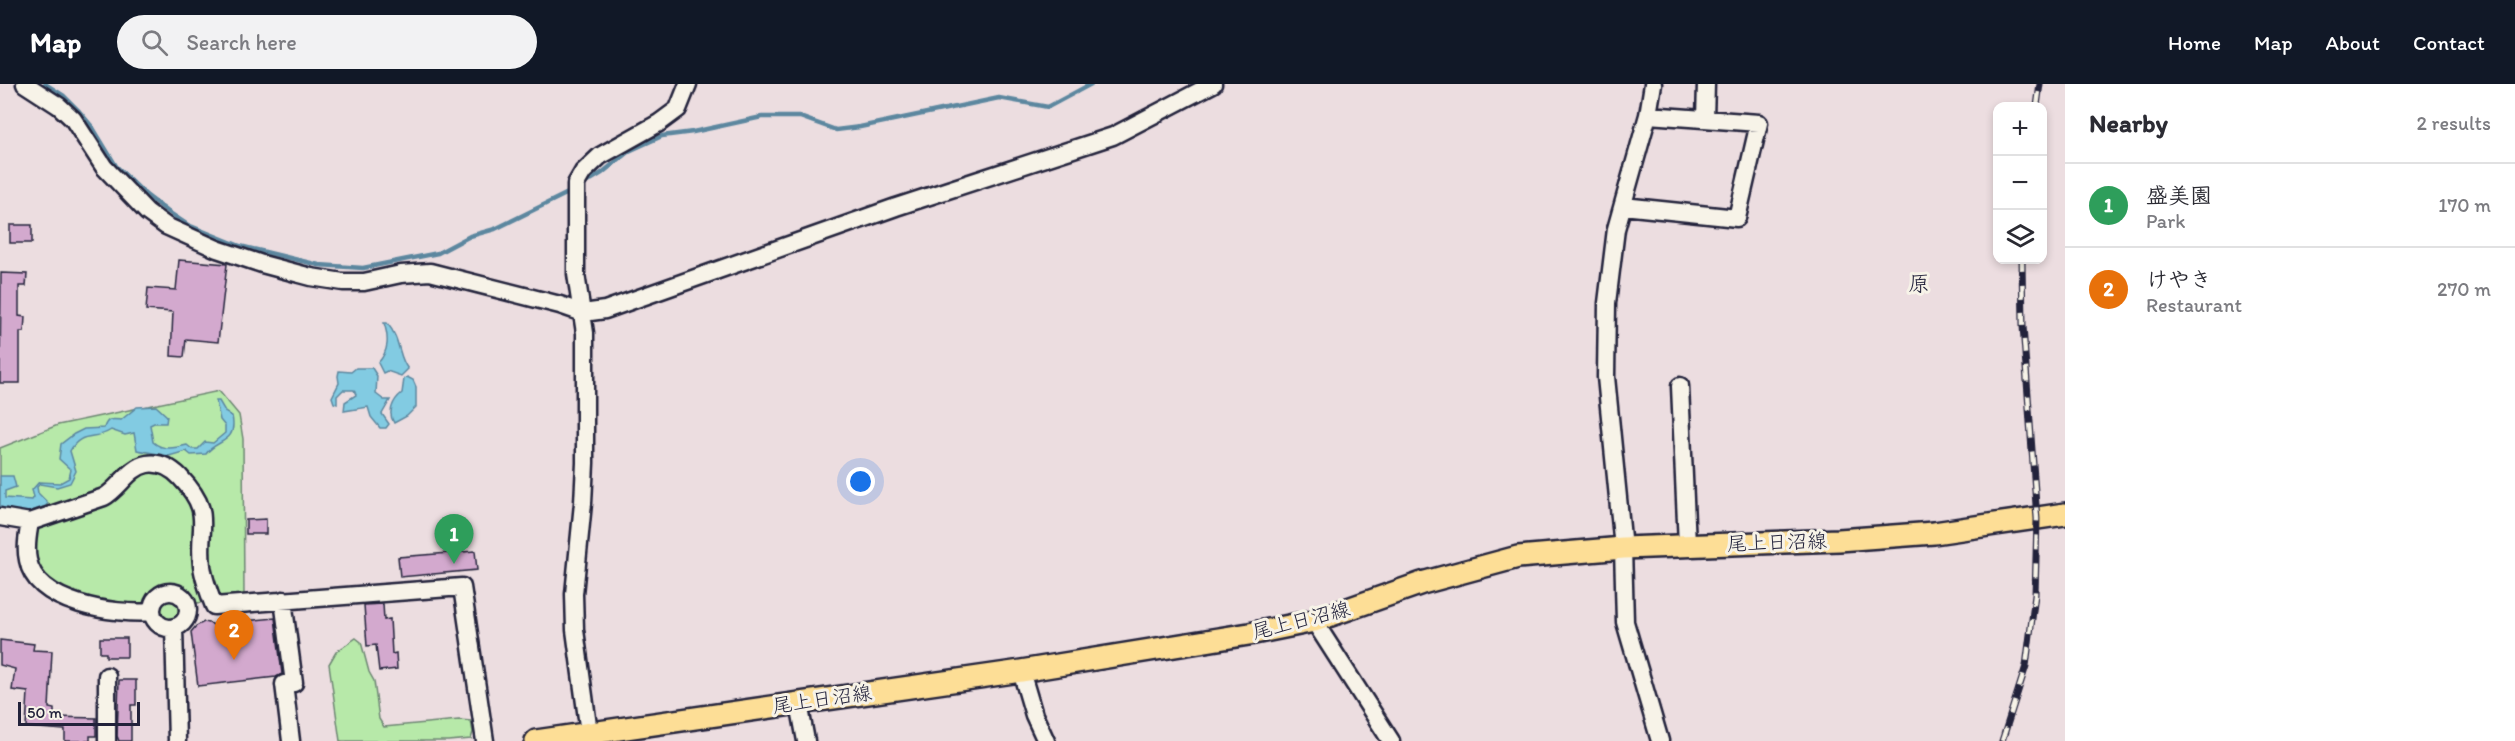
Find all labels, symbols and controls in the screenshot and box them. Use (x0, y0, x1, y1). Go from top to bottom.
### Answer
search box (117, 15, 537, 69)
text: Map (30, 25, 81, 59)
icon: search (138, 26, 171, 59)
text: Search here (186, 29, 297, 56)
text: Home (2168, 30, 2221, 55)
text: Map (2254, 30, 2293, 55)
text: About (2326, 30, 2380, 55)
text: Contact (2413, 30, 2485, 55)
map controls (1993, 102, 2047, 264)
button: + (1993, 102, 2047, 156)
text: Nearby (2089, 107, 2168, 139)
text: 2 results (2417, 111, 2491, 135)
button: − (1993, 156, 2047, 210)
text: 盛美園 (2146, 182, 2212, 209)
text: 1 (2104, 193, 2113, 217)
text: 170 m (2438, 193, 2491, 217)
text: Park (2146, 209, 2185, 233)
button: layers (1993, 210, 2047, 264)
text: けやき (2146, 266, 2212, 293)
district label: 原 (1908, 270, 1930, 297)
text: 2 (2103, 277, 2114, 301)
text: 270 m (2437, 277, 2491, 301)
text: Restaurant (2146, 293, 2242, 317)
your location (846, 467, 875, 496)
pin: 1 (434, 514, 474, 564)
street label: 尾上日沼線 (1727, 528, 1827, 556)
street label: 尾上日沼線 (1250, 596, 1352, 644)
pin: 2 (214, 610, 254, 660)
street label: 尾上日沼線 (771, 680, 873, 718)
scale bar (18, 699, 140, 726)
text: 50 m (27, 703, 62, 722)

